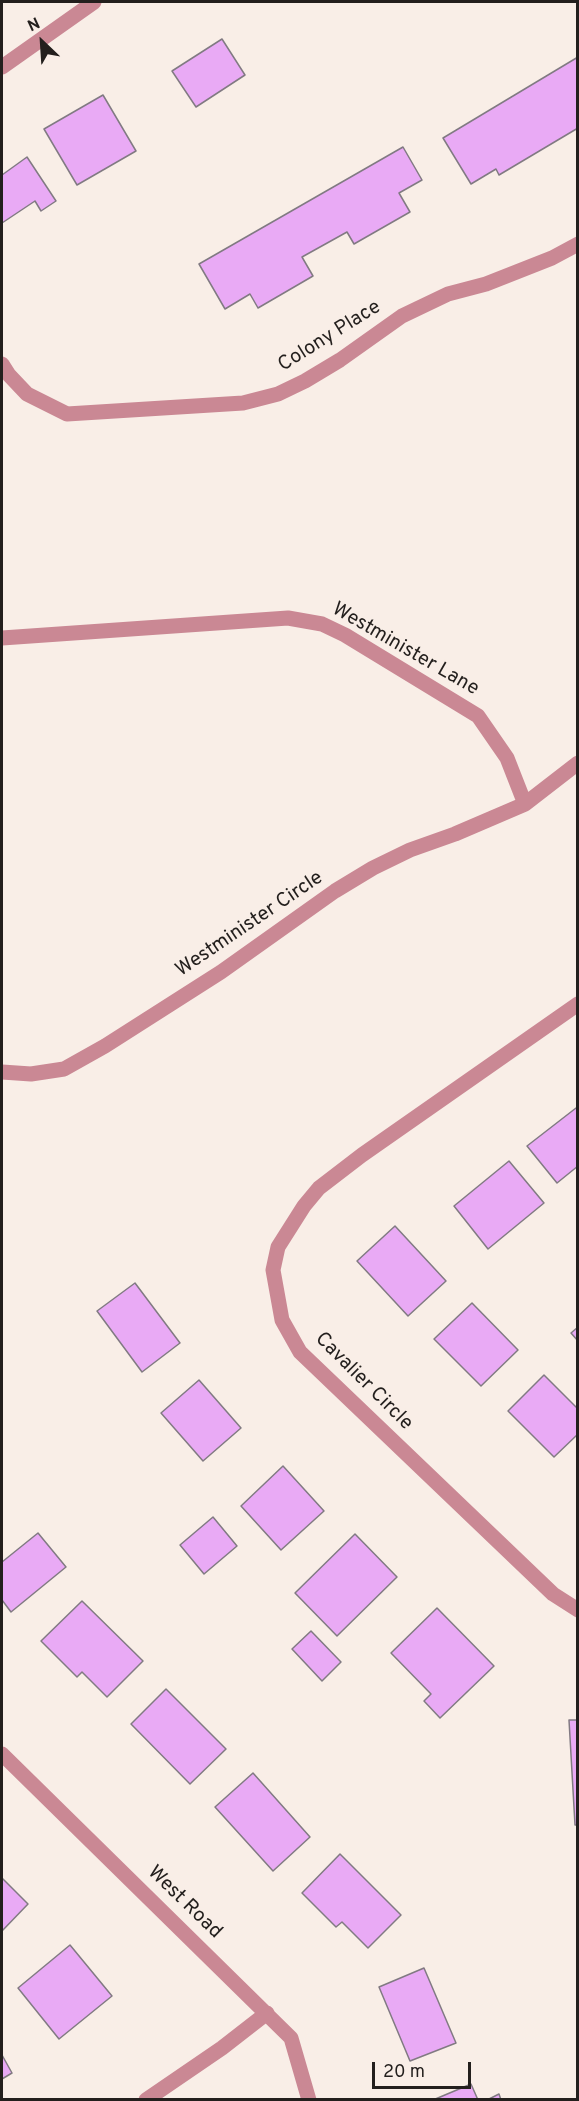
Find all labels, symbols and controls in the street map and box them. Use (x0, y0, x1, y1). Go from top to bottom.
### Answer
north arrow (12, 12, 72, 72)
text: N (25, 14, 44, 37)
street label: Colony Place (274, 296, 386, 378)
street label: Westminister Lane (327, 598, 483, 702)
street label: Westminister Circle (172, 867, 328, 983)
street label: Cavalier Circle (309, 1328, 417, 1436)
street label: West Road (142, 1861, 226, 1945)
scale bar (375, 2050, 474, 2088)
text: 20 m (383, 2061, 425, 2084)

